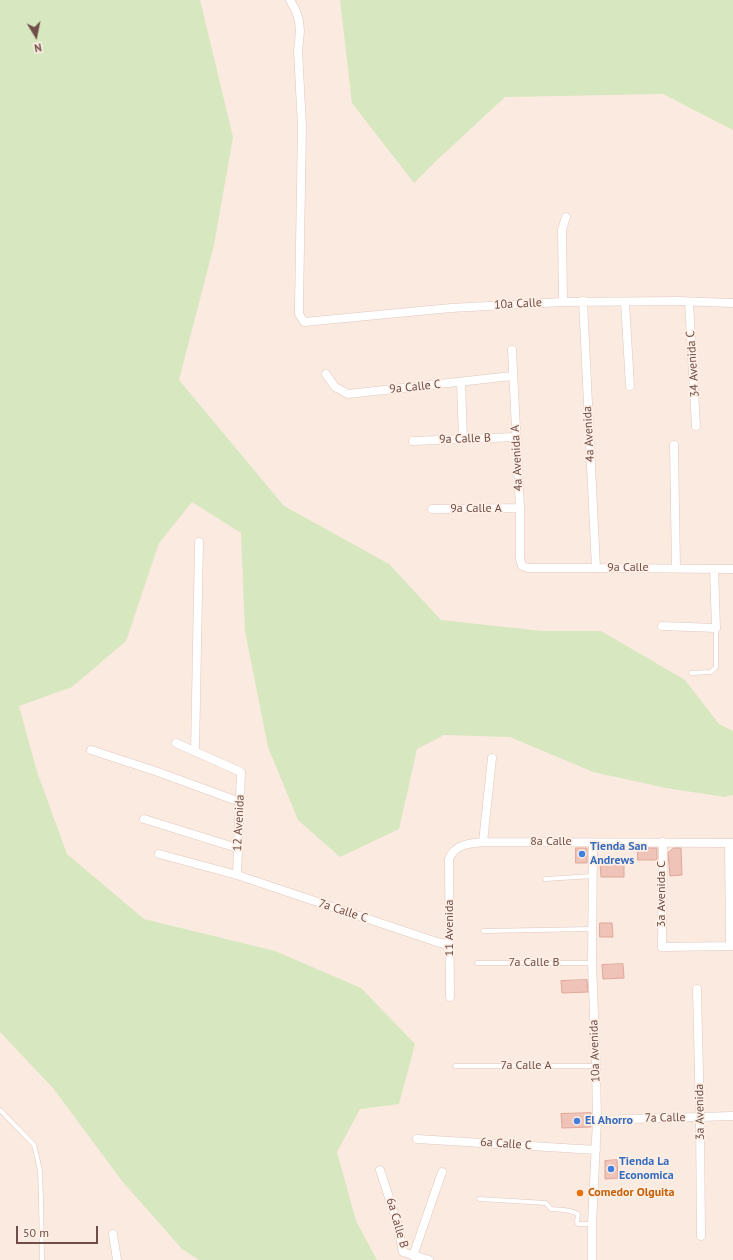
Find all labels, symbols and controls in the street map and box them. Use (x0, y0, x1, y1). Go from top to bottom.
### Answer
north arrow (16, 16, 56, 56)
text: N (33, 40, 43, 55)
street label: 10a Calle (494, 296, 542, 312)
street label: 34 Avenida C (683, 330, 703, 398)
street label: 9a Calle C (389, 377, 441, 397)
street label: 4a Avenida (580, 406, 598, 462)
street label: 4a Avenida A (508, 424, 526, 492)
street label: 9a Calle B (439, 431, 491, 447)
street label: 9a Calle A (450, 502, 502, 516)
street label: 9a Calle (607, 561, 649, 575)
street label: 12 Avenida (230, 794, 248, 852)
street label: 8a Calle (530, 835, 572, 849)
place label: Tienda San Andrews (590, 840, 647, 868)
marker: Tienda San Andrews (577, 849, 587, 859)
street label: 3a Avenida C (655, 861, 669, 927)
street label: 7a Calle C (317, 896, 369, 926)
street label: 11 Avenida (443, 900, 457, 956)
street label: 7a Calle B (508, 956, 560, 970)
street label: 10a Avenida (587, 1019, 603, 1083)
street label: 7a Calle A (500, 1059, 552, 1073)
street label: 3a Avenida (692, 1084, 708, 1140)
street label: 7a Calle (644, 1110, 686, 1126)
place label: El Ahorro (585, 1114, 633, 1128)
marker: El Ahorro (572, 1116, 582, 1126)
street label: 6a Calle C (480, 1135, 532, 1153)
place label: Tienda La Economica (619, 1155, 674, 1183)
marker: Tienda La Economica (606, 1164, 616, 1174)
place label: Comedor Olguita (588, 1186, 674, 1200)
marker: Comedor Olguita (575, 1188, 585, 1198)
street label: 6a Calle B (383, 1196, 411, 1250)
scale bar (18, 1218, 100, 1244)
text: 50 m (23, 1225, 49, 1240)

